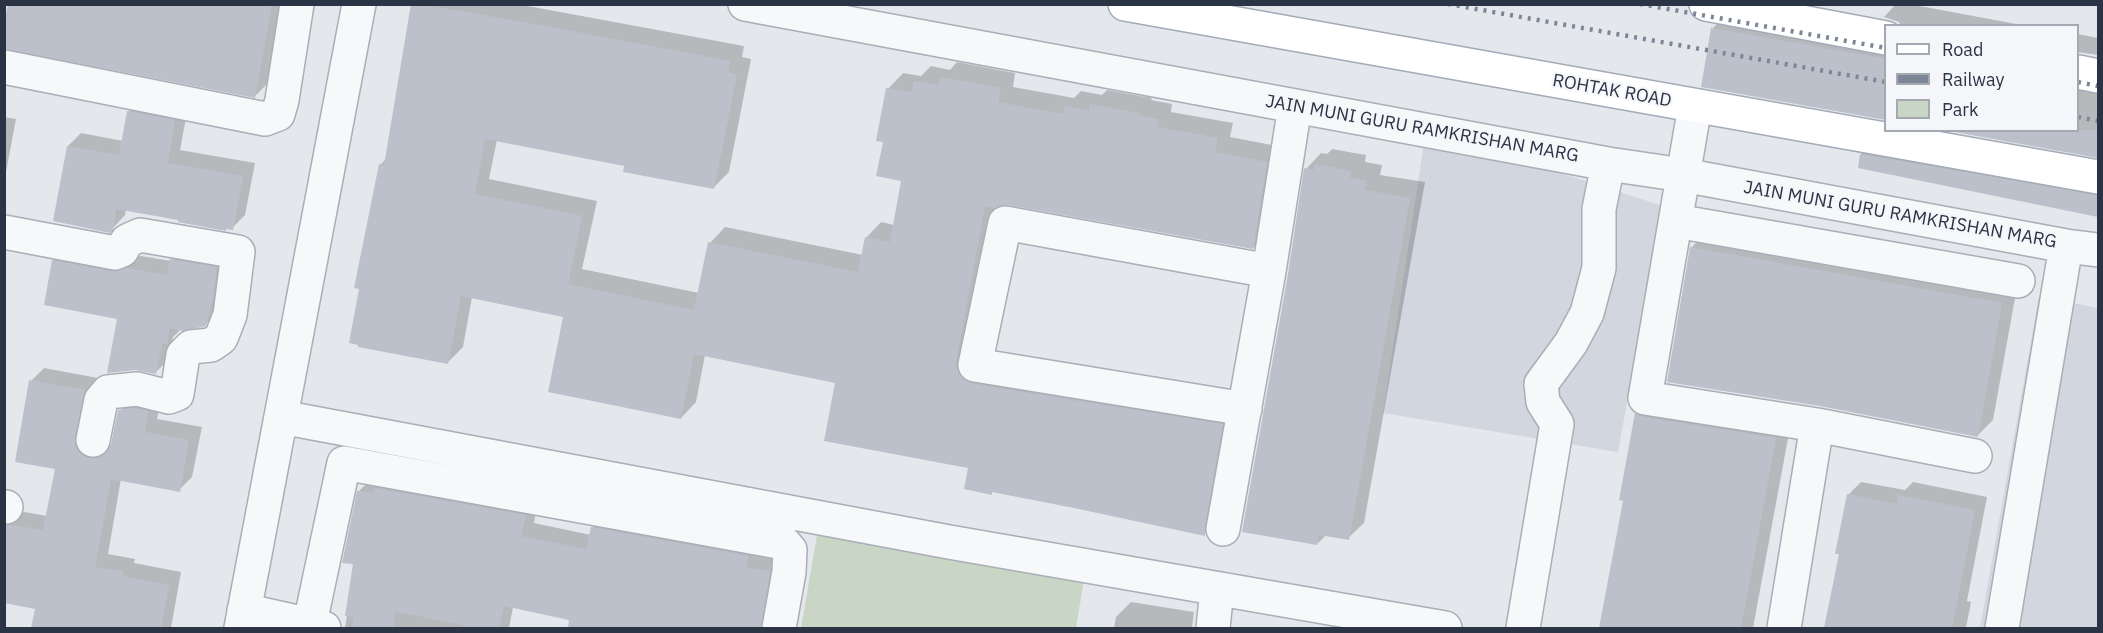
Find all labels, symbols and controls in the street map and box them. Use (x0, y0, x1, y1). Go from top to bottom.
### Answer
legend (1884, 24, 2079, 132)
text: Road (1942, 38, 1983, 61)
text: Railway (1942, 68, 2004, 91)
street label: ROHTAK ROAD (1551, 70, 1673, 112)
street label: JAIN MUNI GURU RAMKRISHAN MARG (1264, 91, 1580, 167)
text: Park (1942, 98, 1978, 121)
street label: JAIN MUNI GURU RAMKRISHAN MARG (1742, 177, 2058, 253)

